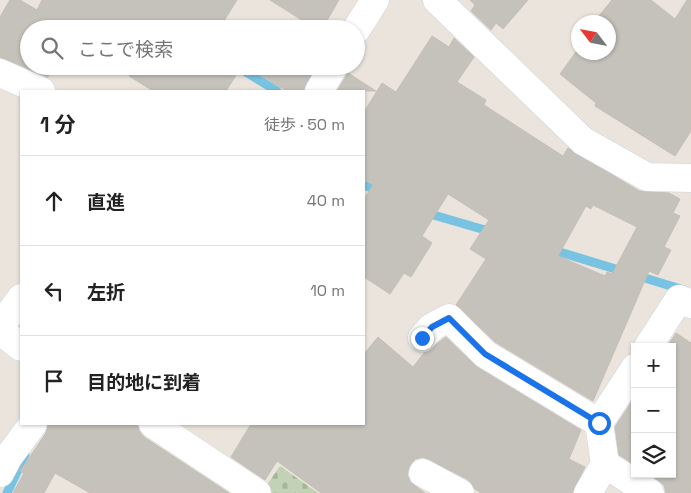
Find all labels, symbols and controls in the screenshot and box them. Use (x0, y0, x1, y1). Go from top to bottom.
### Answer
north arrow (571, 15, 616, 60)
search box (20, 20, 365, 75)
icon: search (38, 34, 66, 62)
text: ここで検索 (78, 37, 173, 62)
text: 1 分 (40, 111, 76, 138)
text: 徒歩 · 50 m (264, 114, 345, 135)
icon: ahead (40, 187, 68, 215)
text: 直進 (87, 190, 125, 215)
text: 40 m (307, 190, 345, 211)
icon: left (40, 277, 68, 305)
text: 左折 (87, 280, 125, 305)
text: 10 m (310, 280, 345, 301)
route end (411, 327, 434, 350)
map controls (631, 343, 676, 478)
button: + (631, 343, 676, 388)
icon: arrive (40, 367, 68, 395)
text: 目的地に到着 (87, 370, 201, 395)
button: − (631, 388, 676, 433)
route start (588, 412, 611, 435)
button: layers (631, 433, 676, 478)

